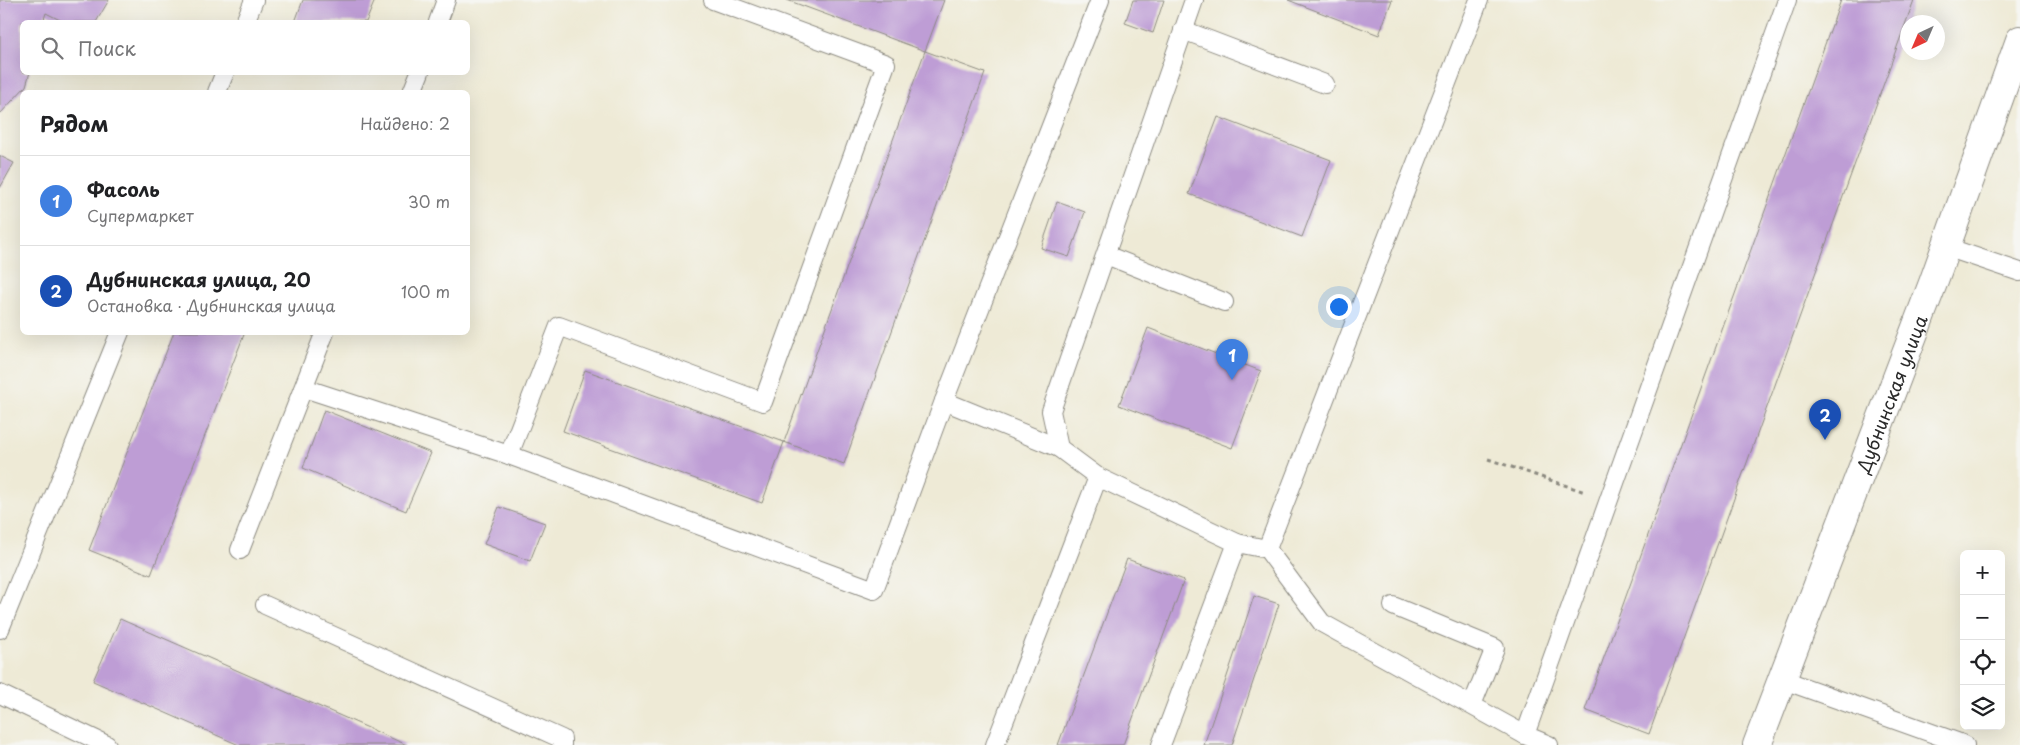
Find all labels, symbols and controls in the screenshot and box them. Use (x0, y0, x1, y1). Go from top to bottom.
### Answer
north arrow (1900, 15, 1945, 60)
search box (20, 20, 470, 75)
icon: search (38, 34, 66, 62)
text: Поиск (78, 34, 136, 62)
text: Рядом (40, 107, 108, 139)
text: Найдено: 2 (360, 111, 450, 135)
text: Фасоль (87, 175, 160, 203)
text: 1 (52, 189, 60, 213)
text: 30 m (408, 189, 450, 213)
text: Супермаркет (87, 203, 194, 227)
text: Дубнинская улица, 20 (87, 265, 311, 293)
text: 2 (50, 279, 62, 303)
text: 100 m (401, 279, 450, 303)
text: Остановка · Дубнинская улица (87, 293, 335, 317)
your location (1326, 294, 1352, 320)
street label: Дубнинская улица (1848, 310, 1933, 477)
pin: 1 (1216, 339, 1248, 380)
pin: 2 (1809, 399, 1841, 440)
map controls (1960, 550, 2005, 730)
button: + (1960, 550, 2005, 595)
button: − (1960, 595, 2005, 640)
button: locate (1960, 640, 2005, 685)
button: layers (1960, 685, 2005, 730)

